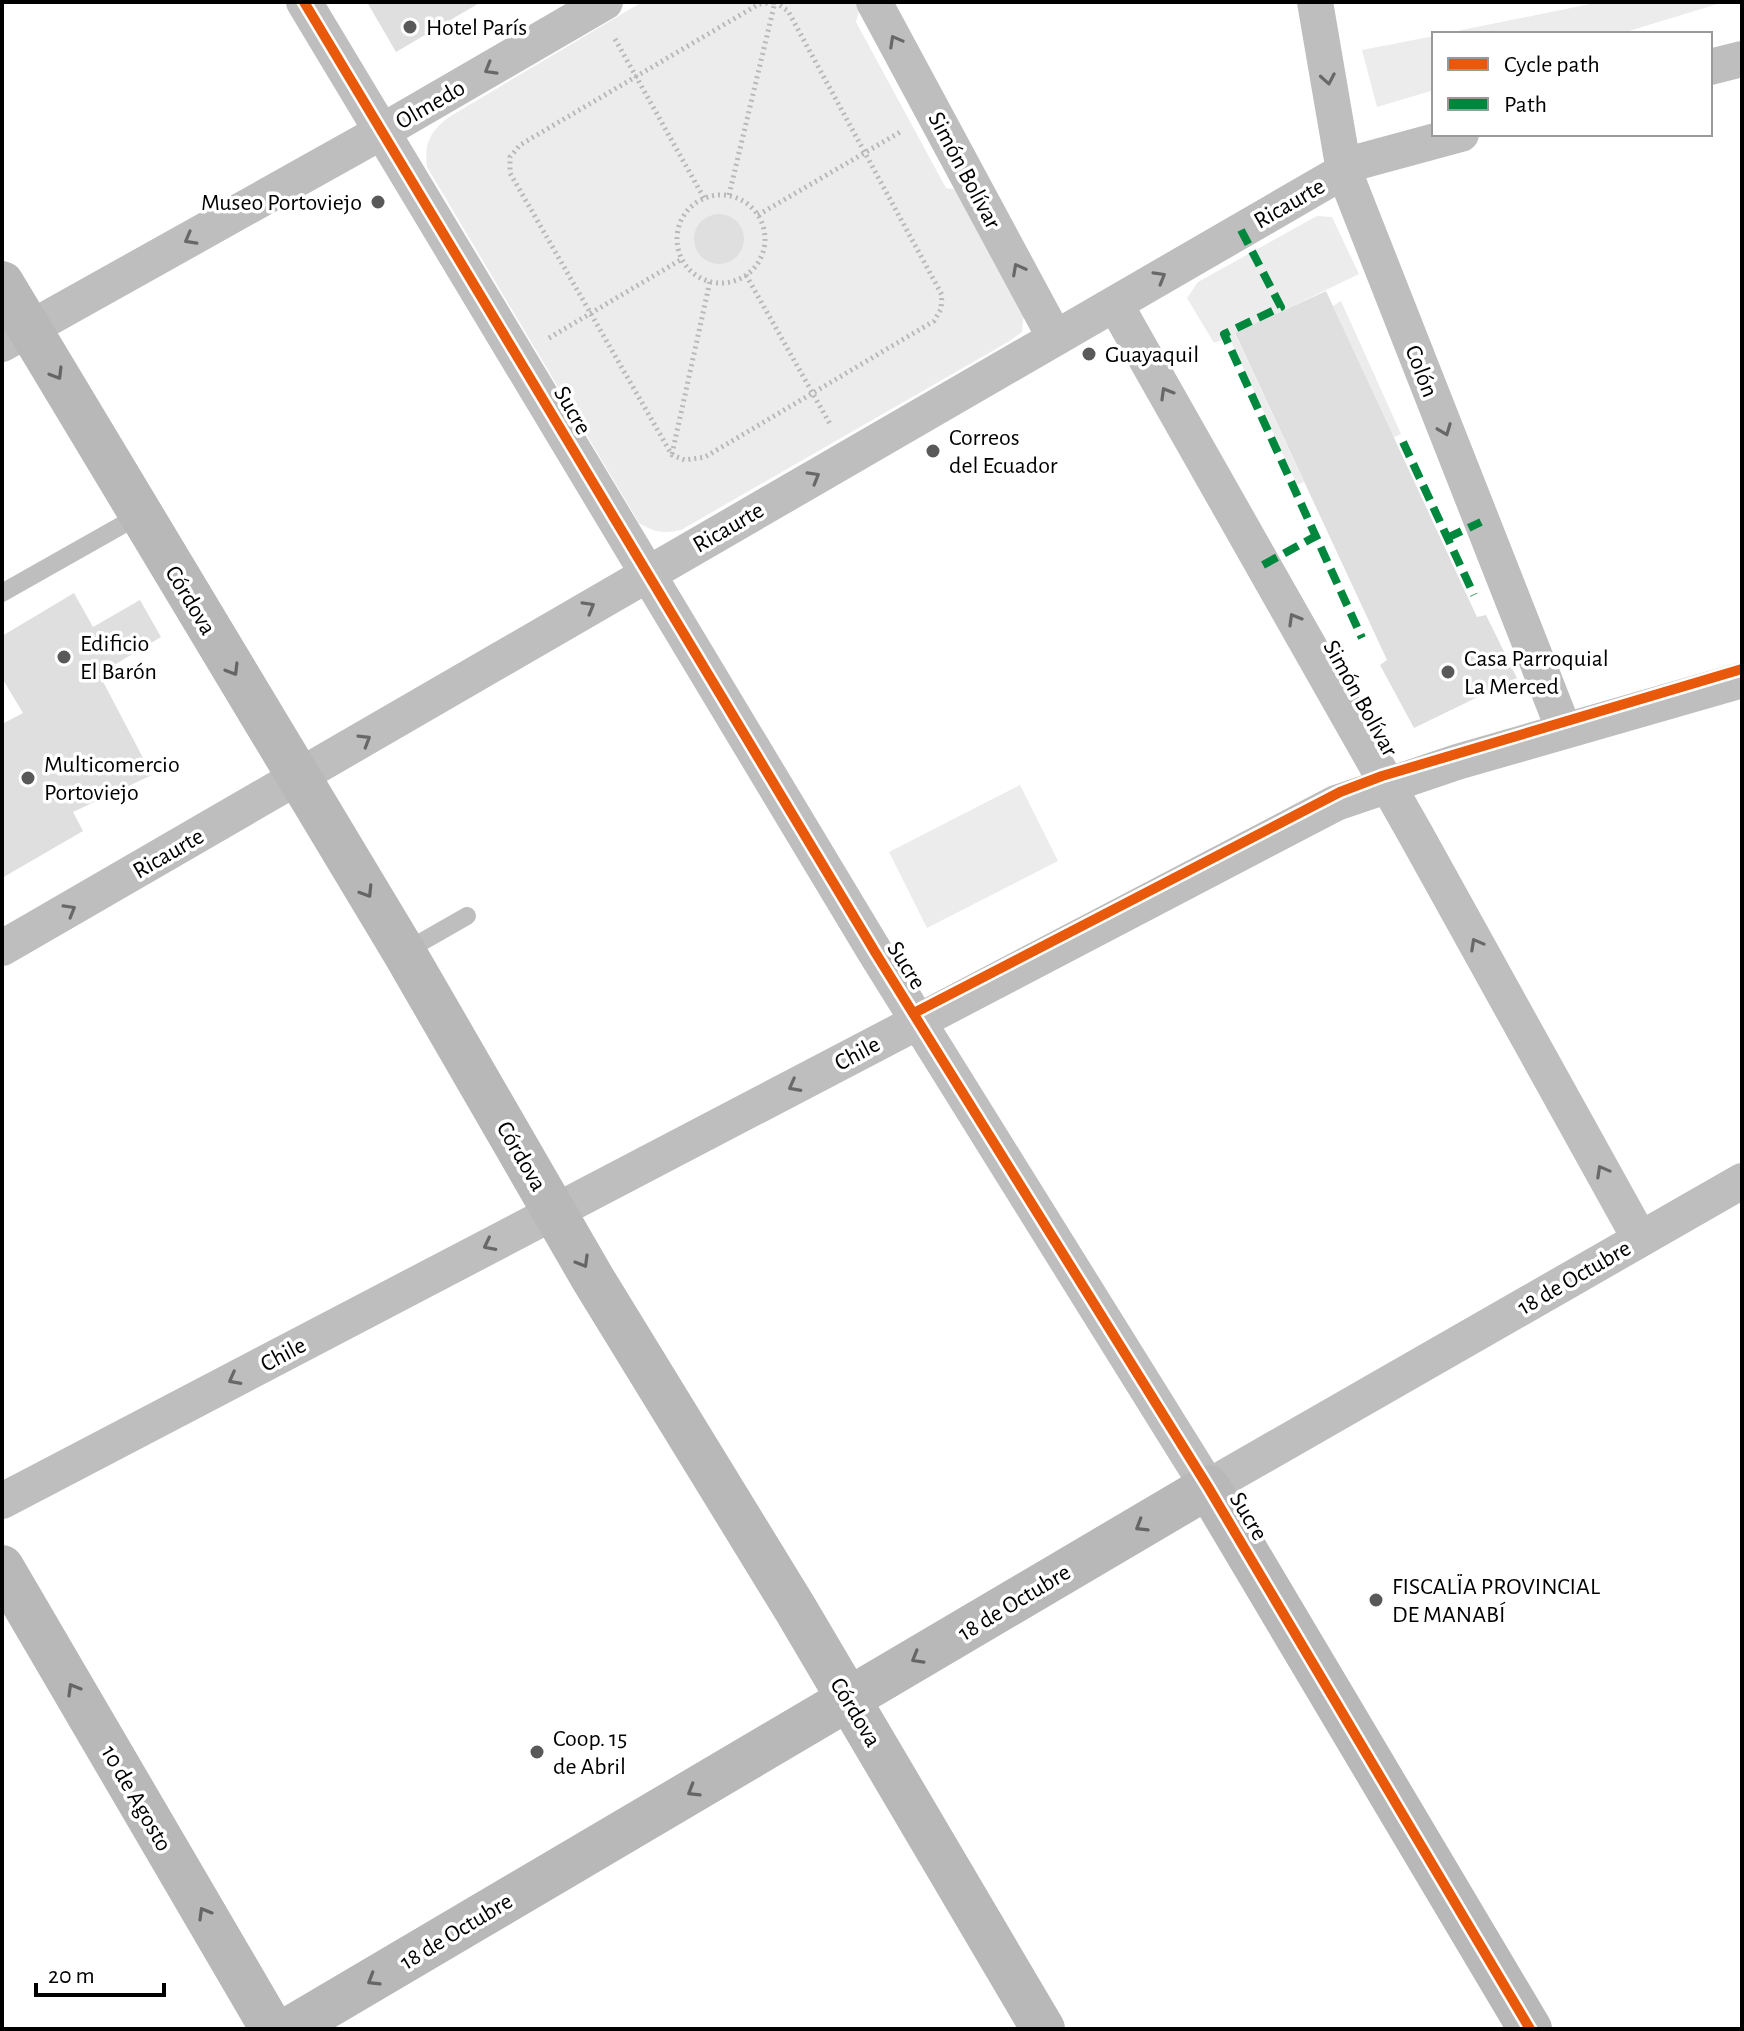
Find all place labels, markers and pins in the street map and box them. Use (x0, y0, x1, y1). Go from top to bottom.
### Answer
place label: Hotel París (426, 16, 527, 40)
marker: Hotel París (401, 18, 419, 36)
place label: Museo Portoviejo (201, 191, 362, 215)
marker: Museo Portoviejo (369, 193, 387, 211)
place label: Guayaquil (1105, 343, 1199, 367)
marker: Guayaquil (1080, 345, 1098, 363)
place label: Correos del Ecuador (949, 426, 1058, 478)
marker: Correos del Ecuador (924, 442, 942, 460)
place label: Edificio El Barón (80, 632, 157, 684)
place label: Casa Parroquial La Merced (1464, 647, 1609, 699)
marker: Edificio El Barón (55, 648, 73, 666)
marker: Casa Parroquial La Merced (1439, 663, 1457, 681)
place label: Multicomercio Portoviejo (44, 753, 180, 805)
marker: Multicomercio Portoviejo (19, 769, 37, 787)
place label: FISCALÏA PROVINCIAL DE MANABÍ (1392, 1574, 1600, 1627)
marker: FISCALÏA PROVINCIAL DE MANABÍ (1367, 1591, 1385, 1609)
place label: Coop. 15 de Abril (553, 1727, 627, 1779)
marker: Coop. 15 de Abril (528, 1743, 546, 1761)

